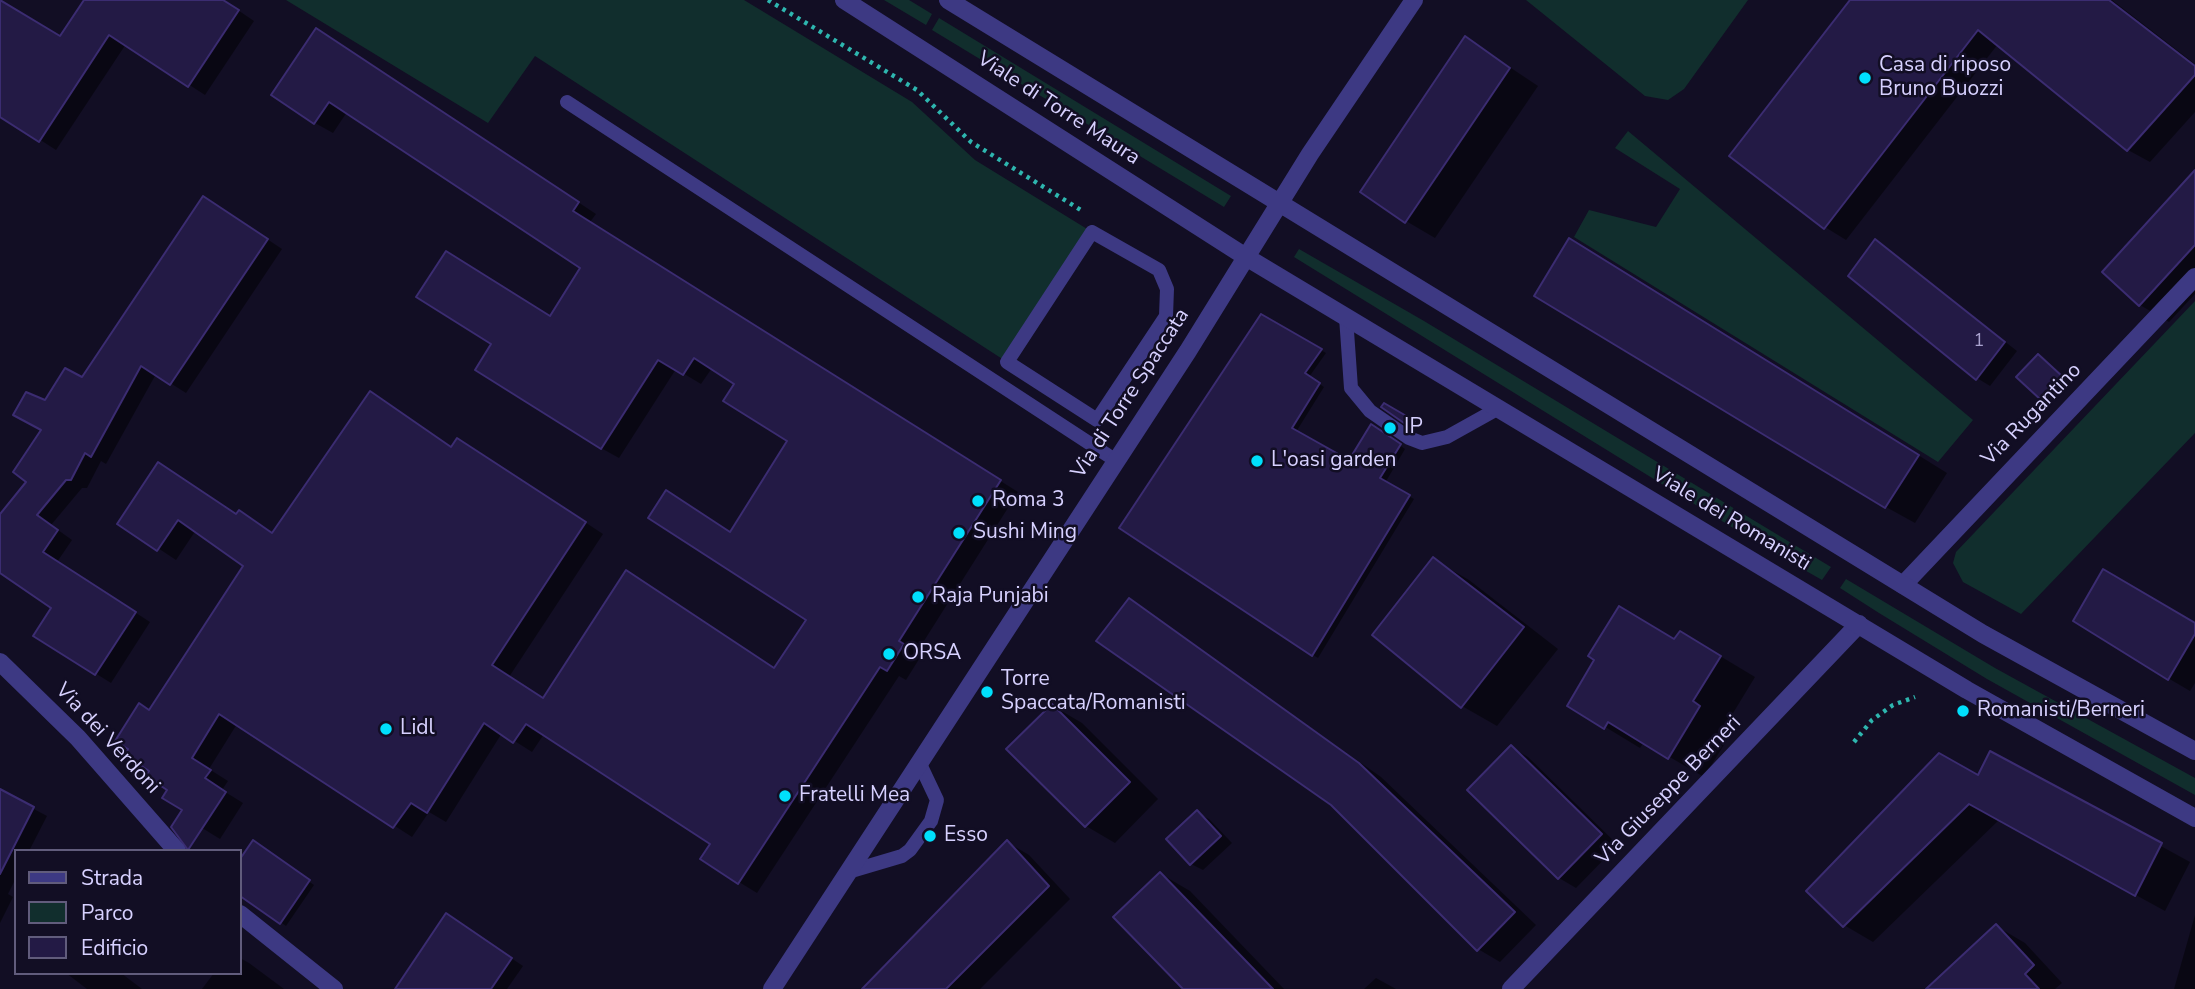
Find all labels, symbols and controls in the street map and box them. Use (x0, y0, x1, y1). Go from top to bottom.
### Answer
street label: Viale di Torre Maura (972, 47, 1144, 171)
place label: Casa di riposo Bruno Buozzi (1879, 53, 2011, 103)
marker: Casa di riposo Bruno Buozzi (1857, 70, 1873, 86)
street label: Via di Torre Spaccata (1067, 304, 1195, 484)
house number: 1 (1974, 331, 1984, 353)
street label: Via Rugantino (1977, 358, 2087, 472)
place label: IP (1404, 415, 1423, 441)
marker: IP (1382, 420, 1398, 436)
place label: L'oasi garden (1271, 448, 1396, 474)
marker: L'oasi garden (1249, 453, 1265, 469)
street label: Viale dei Romanisti (1647, 463, 1815, 577)
place label: Roma 3 (992, 488, 1065, 514)
marker: Roma 3 (970, 493, 986, 509)
place label: Sushi Ming (973, 520, 1077, 546)
marker: Sushi Ming (951, 525, 967, 541)
place label: Raja Punjabi (932, 584, 1049, 610)
marker: Raja Punjabi (910, 589, 926, 605)
place label: ORSA (903, 641, 961, 667)
marker: ORSA (881, 646, 897, 662)
place label: Torre Spaccata/Romanisti (1001, 667, 1186, 717)
street label: Via dei Verdoni (49, 678, 165, 800)
marker: Torre Spaccata/Romanisti (979, 684, 995, 700)
place label: Romanisti/Berneri (1977, 698, 2145, 724)
marker: Romanisti/Berneri (1955, 703, 1971, 719)
street label: Via Giuseppe Berneri (1591, 711, 1747, 871)
place label: Lidl (400, 716, 435, 742)
marker: Lidl (378, 721, 394, 737)
place label: Fratelli Mea (799, 783, 910, 809)
marker: Fratelli Mea (777, 788, 793, 804)
place label: Esso (944, 823, 988, 849)
marker: Esso (922, 828, 938, 844)
legend (14, 849, 242, 975)
text: Strada (81, 864, 143, 892)
text: Parco (81, 899, 134, 927)
text: Edificio (81, 934, 148, 962)

